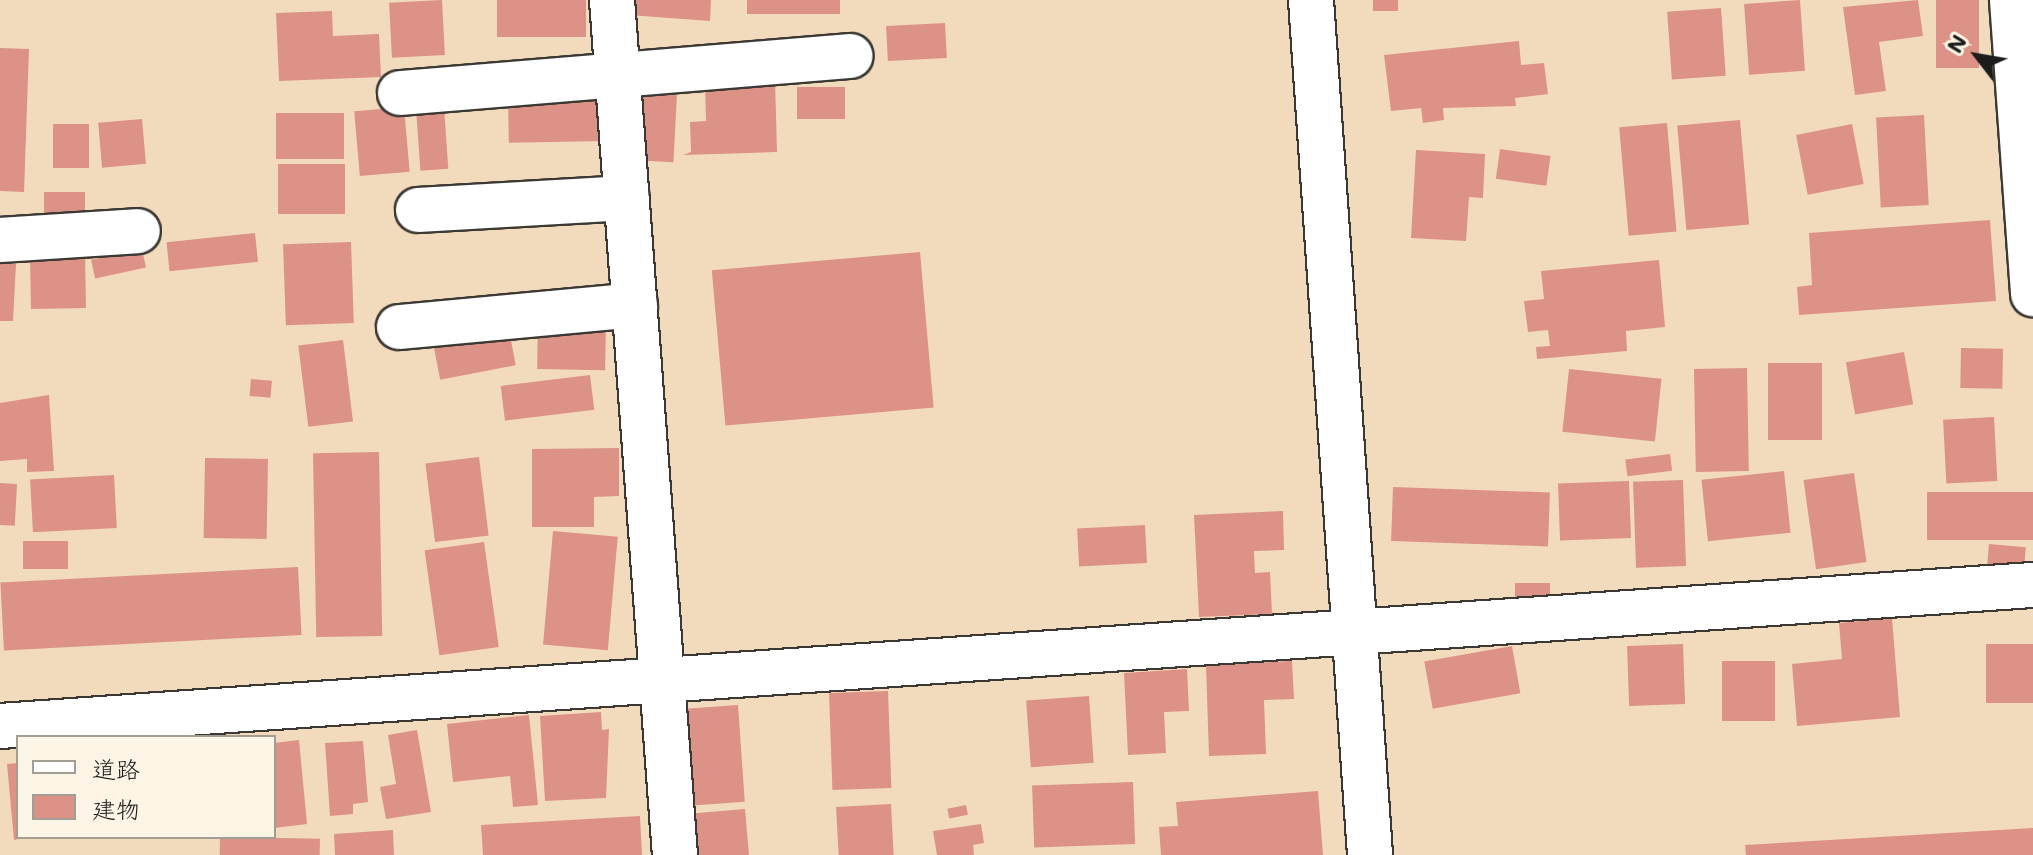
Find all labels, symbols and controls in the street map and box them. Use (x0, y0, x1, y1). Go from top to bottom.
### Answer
north arrow (1937, 16, 2017, 96)
text: N (1939, 29, 1973, 58)
legend (16, 735, 276, 839)
text: 道路 (92, 753, 140, 784)
text: 建物 (92, 793, 140, 824)

